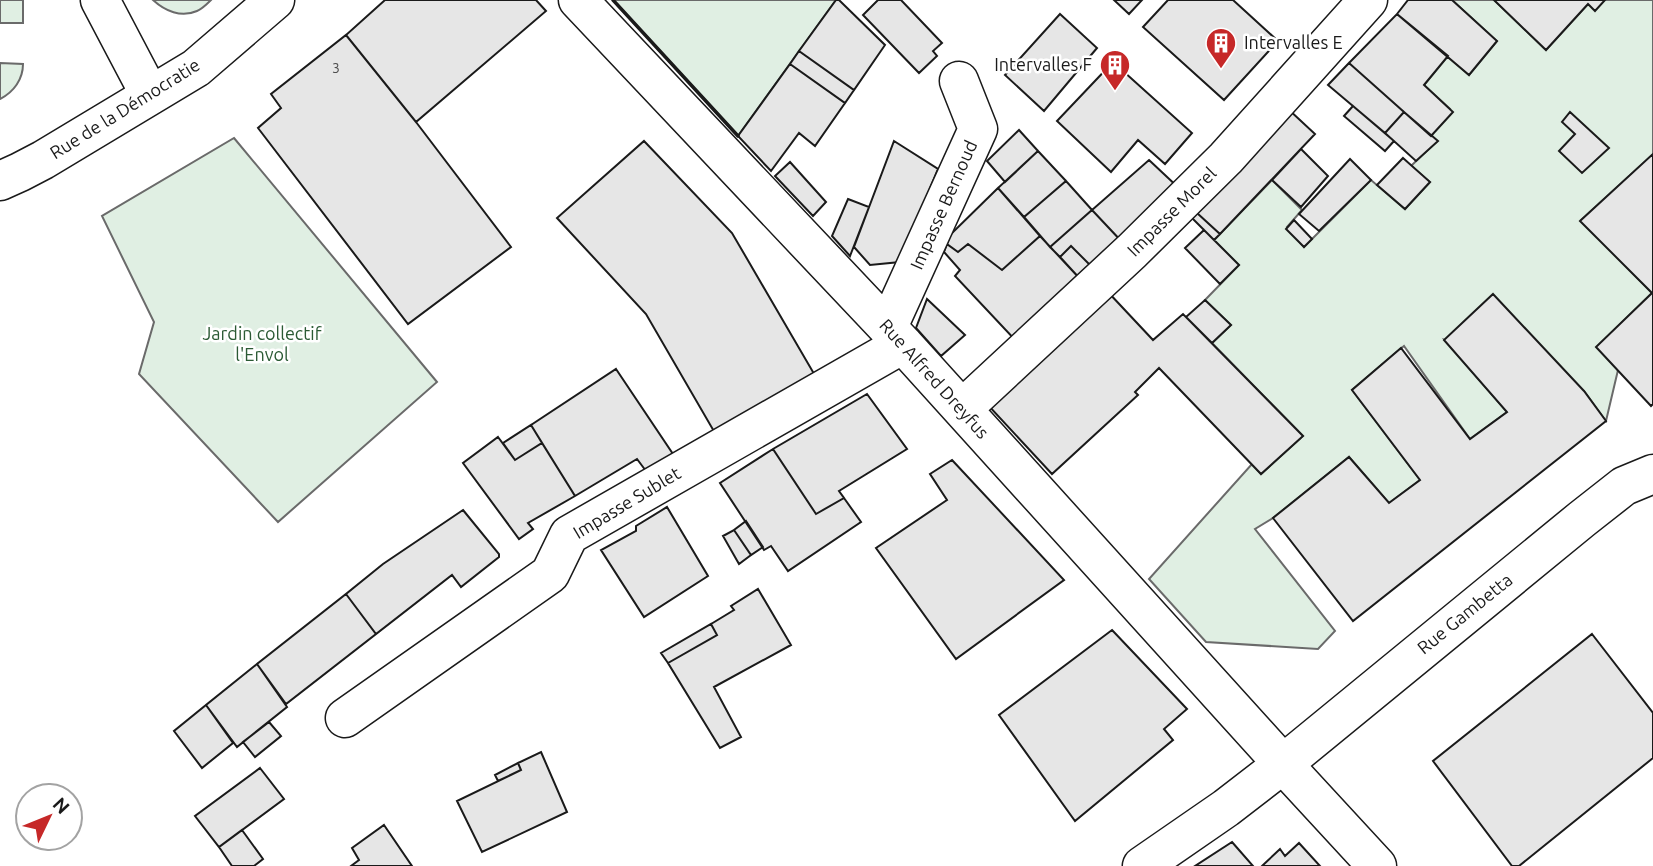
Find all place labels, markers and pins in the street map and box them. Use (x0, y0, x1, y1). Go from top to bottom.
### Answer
building icon: Intervalles E (1204, 26, 1238, 70)
place label: Intervalles E (1244, 32, 1343, 52)
building icon: Intervalles F (1098, 48, 1132, 92)
place label: Intervalles F (994, 54, 1092, 74)

